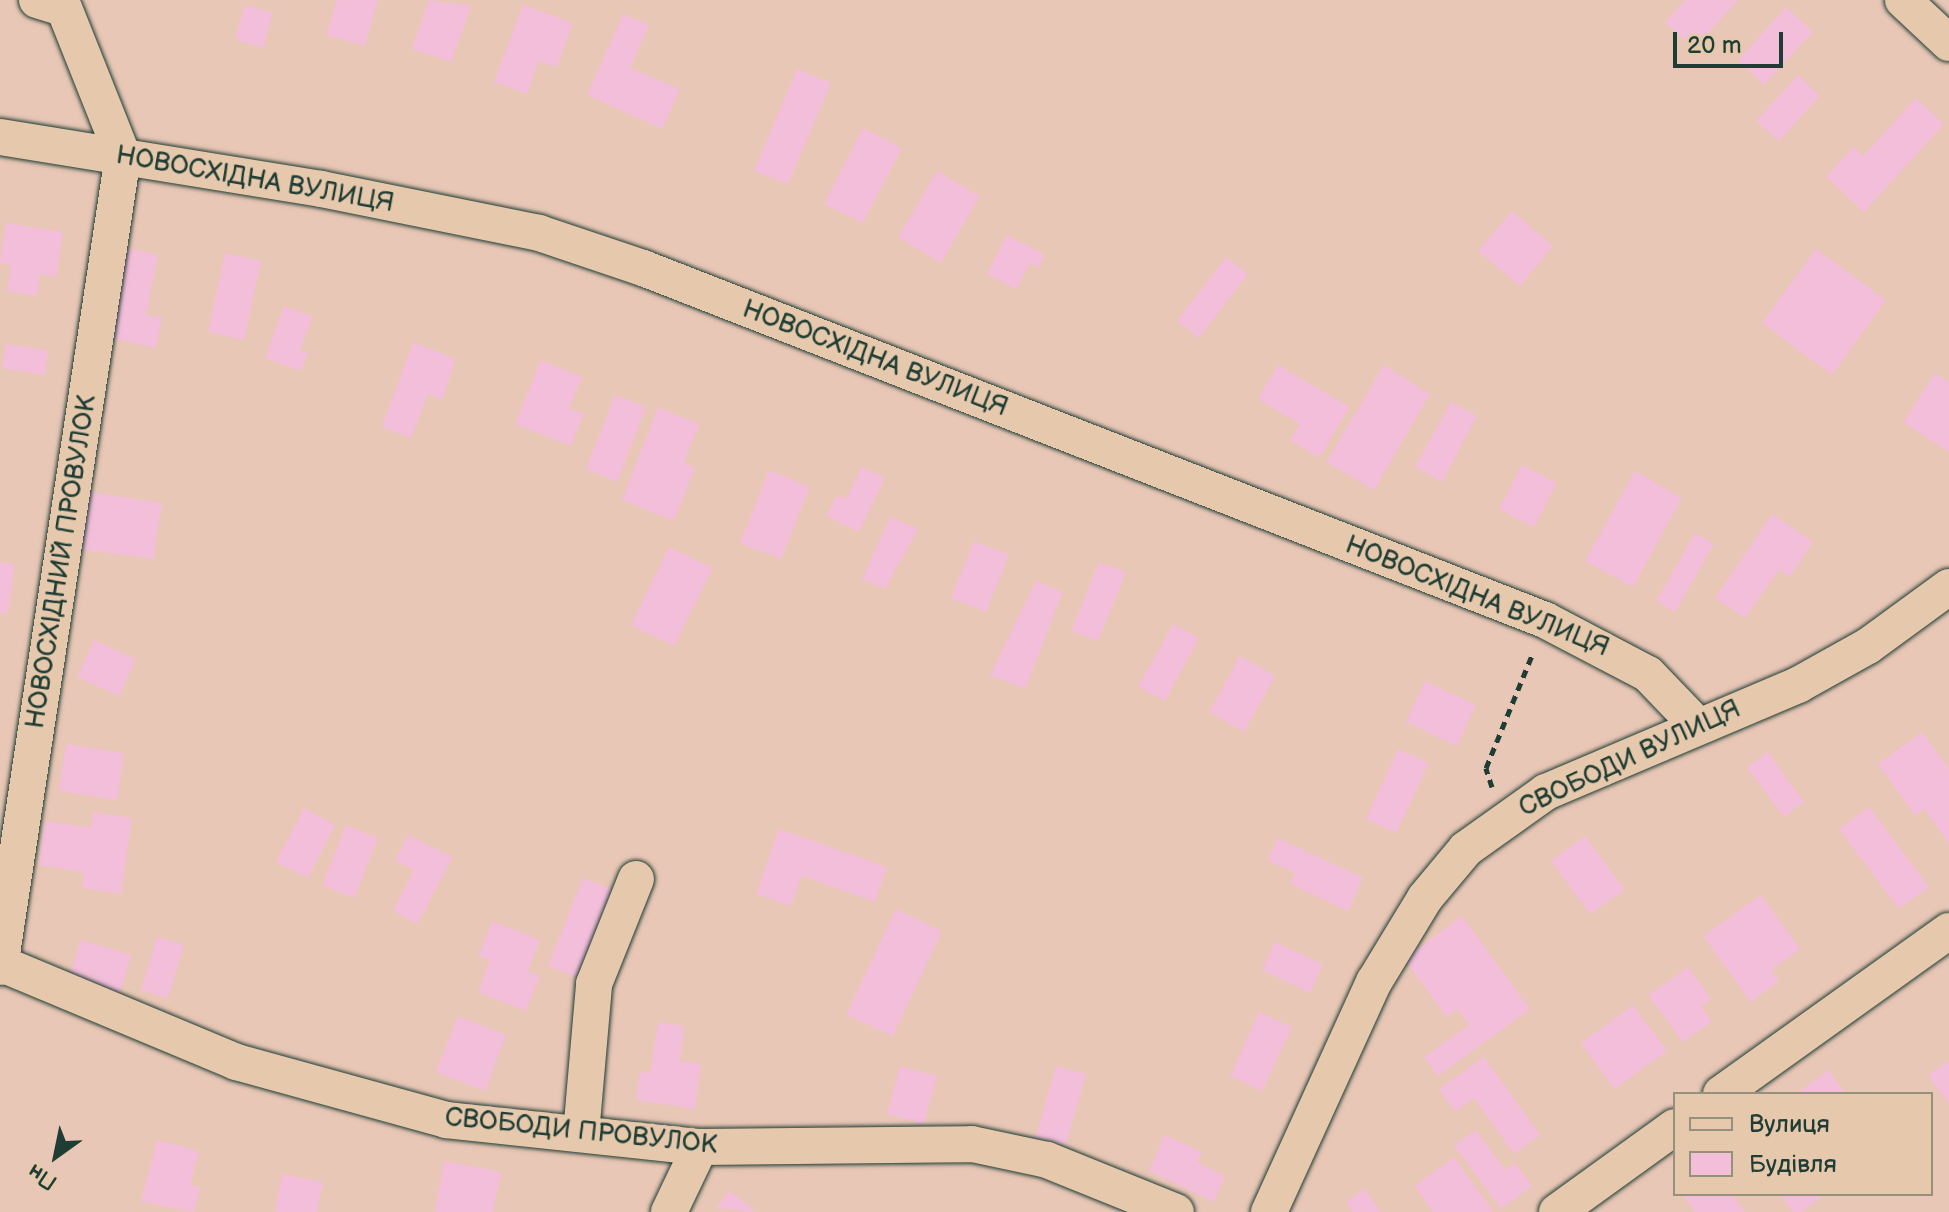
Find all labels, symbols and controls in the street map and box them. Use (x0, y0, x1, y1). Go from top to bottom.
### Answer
scale bar (1677, 16, 1787, 66)
text: 20 m (1687, 31, 1742, 60)
street label: НОВОСХІДНА ВУЛИЦЯ (114, 140, 396, 220)
street label: НОВОСХІДНА ВУЛИЦЯ (738, 294, 1012, 424)
street label: НОВОСХІДНИЙ ПРОВУЛОК (20, 393, 104, 731)
street label: НОВОСХІДНА ВУЛИЦЯ (1341, 530, 1613, 664)
street label: СВОБОДИ ВУЛИЦЯ (1514, 694, 1746, 824)
legend (1673, 1092, 1933, 1196)
street label: СВОБОДИ ПРОВУЛОК (443, 1102, 719, 1162)
text: Вулиця (1749, 1110, 1830, 1139)
north arrow (16, 1116, 96, 1196)
text: Будівля (1749, 1150, 1837, 1179)
text: Пн (23, 1157, 62, 1196)

